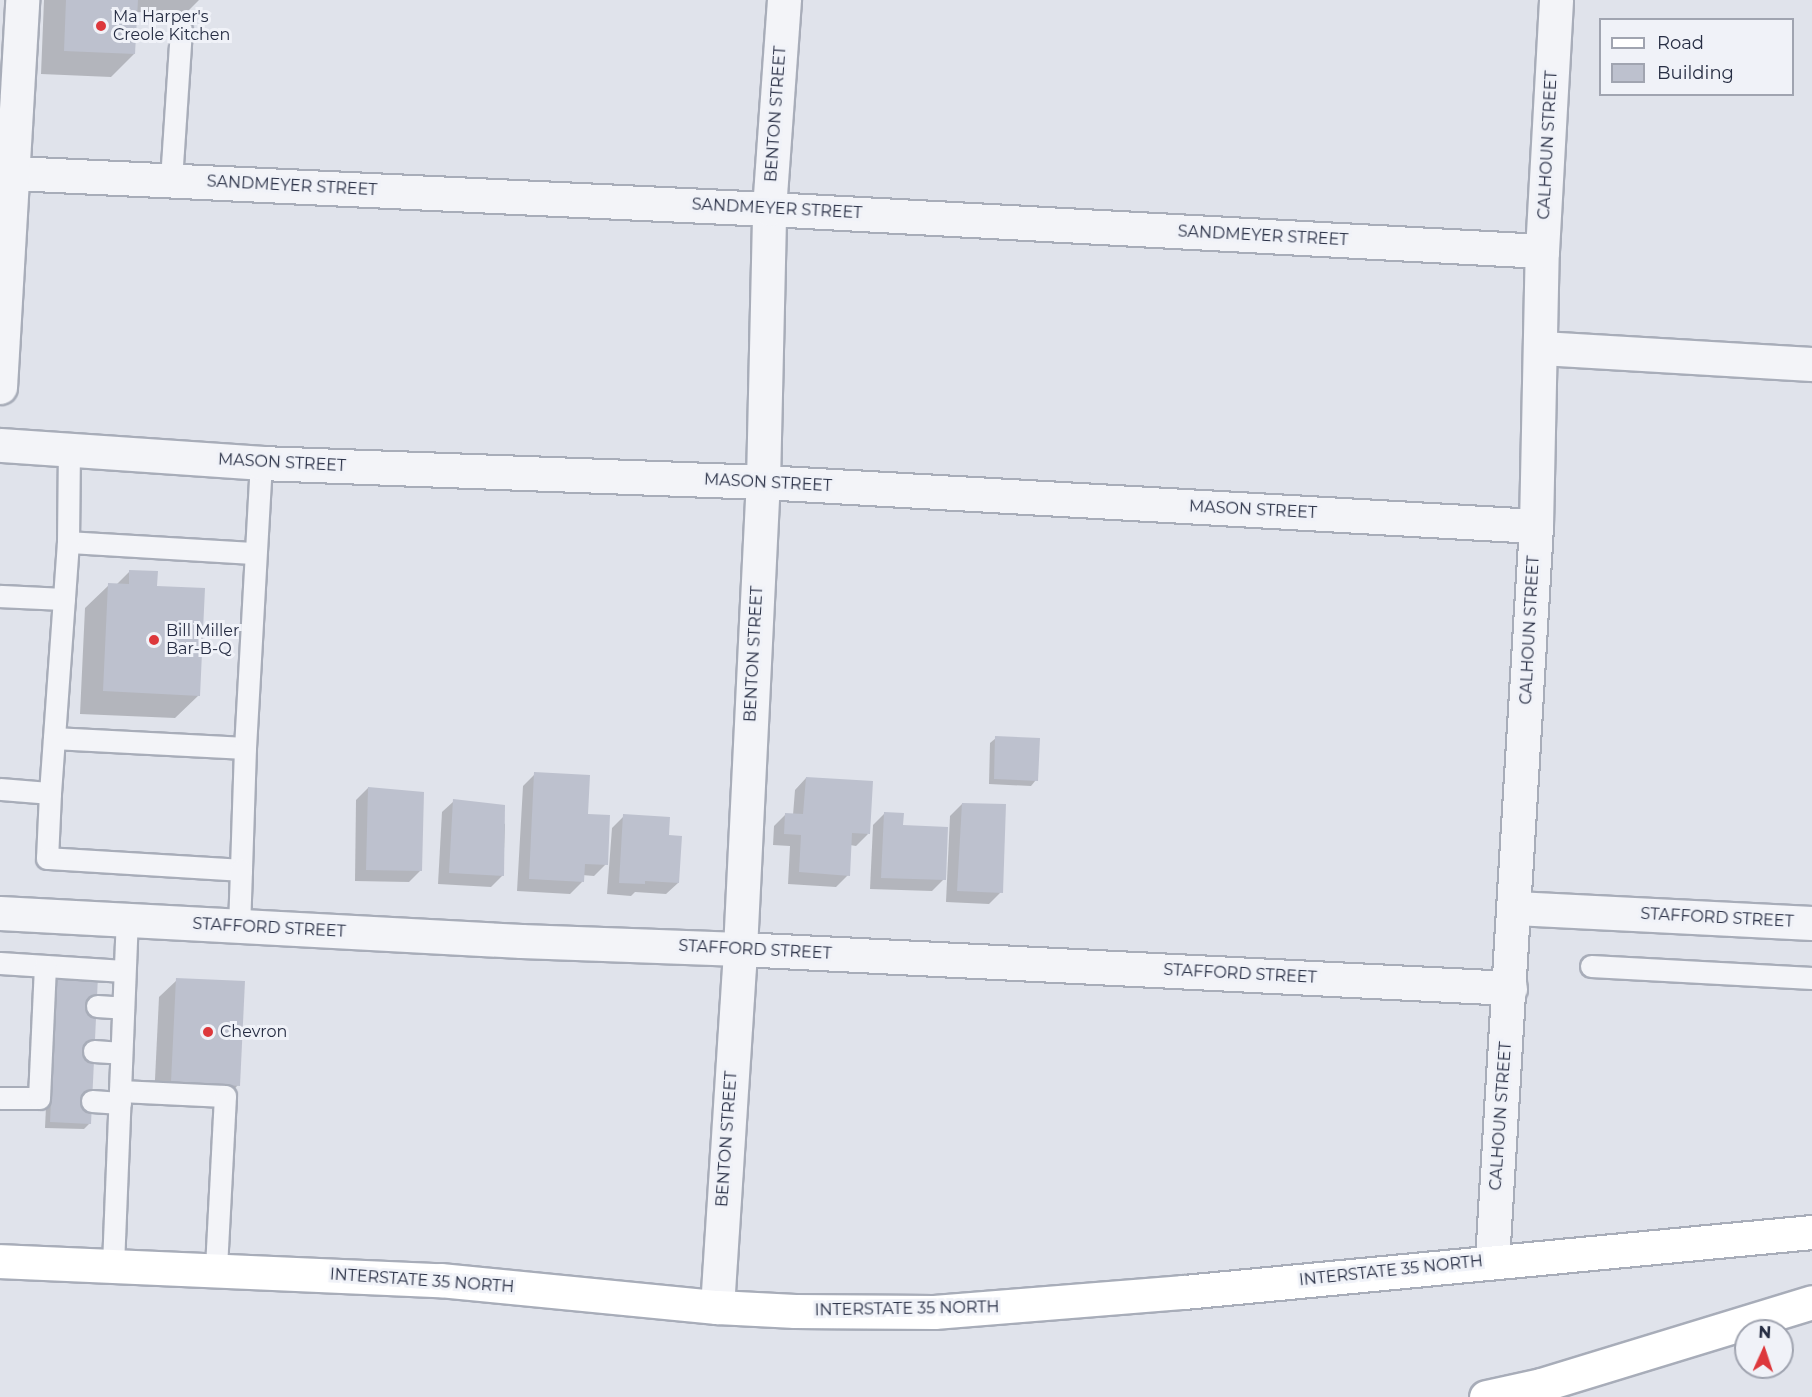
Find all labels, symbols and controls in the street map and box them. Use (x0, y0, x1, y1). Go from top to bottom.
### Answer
place label: Ma Harper's Creole Kitchen (113, 7, 230, 45)
legend (1599, 18, 1794, 96)
marker: Ma Harper's Creole Kitchen (94, 19, 108, 33)
text: Road (1657, 32, 1704, 54)
street label: BENTON STREET (762, 45, 790, 183)
text: Building (1657, 62, 1734, 84)
street label: CALHOUN STREET (1535, 70, 1561, 220)
street label: SANDMEYER STREET (206, 172, 378, 200)
street label: SANDMEYER STREET (691, 195, 863, 223)
street label: SANDMEYER STREET (1177, 222, 1349, 250)
street label: MASON STREET (217, 450, 347, 476)
street label: MASON STREET (703, 470, 833, 496)
street label: MASON STREET (1188, 497, 1318, 523)
street label: CALHOUN STREET (1517, 555, 1543, 705)
street label: BENTON STREET (741, 585, 767, 723)
place label: Bill Miller Bar-B-Q (166, 621, 239, 659)
marker: Bill Miller Bar-B-Q (147, 633, 161, 647)
street label: STAFFORD STREET (1640, 904, 1794, 932)
street label: STAFFORD STREET (192, 914, 346, 942)
street label: STAFFORD STREET (678, 936, 832, 964)
street label: STAFFORD STREET (1163, 960, 1317, 988)
place label: Chevron (220, 1022, 287, 1042)
marker: Chevron (201, 1025, 215, 1039)
street label: CALHOUN STREET (1486, 1041, 1516, 1191)
street label: BENTON STREET (713, 1070, 741, 1208)
street label: INTERSTATE 35 NORTH (1298, 1252, 1484, 1290)
street label: INTERSTATE 35 NORTH (329, 1265, 515, 1297)
street label: INTERSTATE 35 NORTH (814, 1298, 1000, 1320)
north arrow (1734, 1319, 1794, 1379)
text: N (1758, 1323, 1772, 1342)

